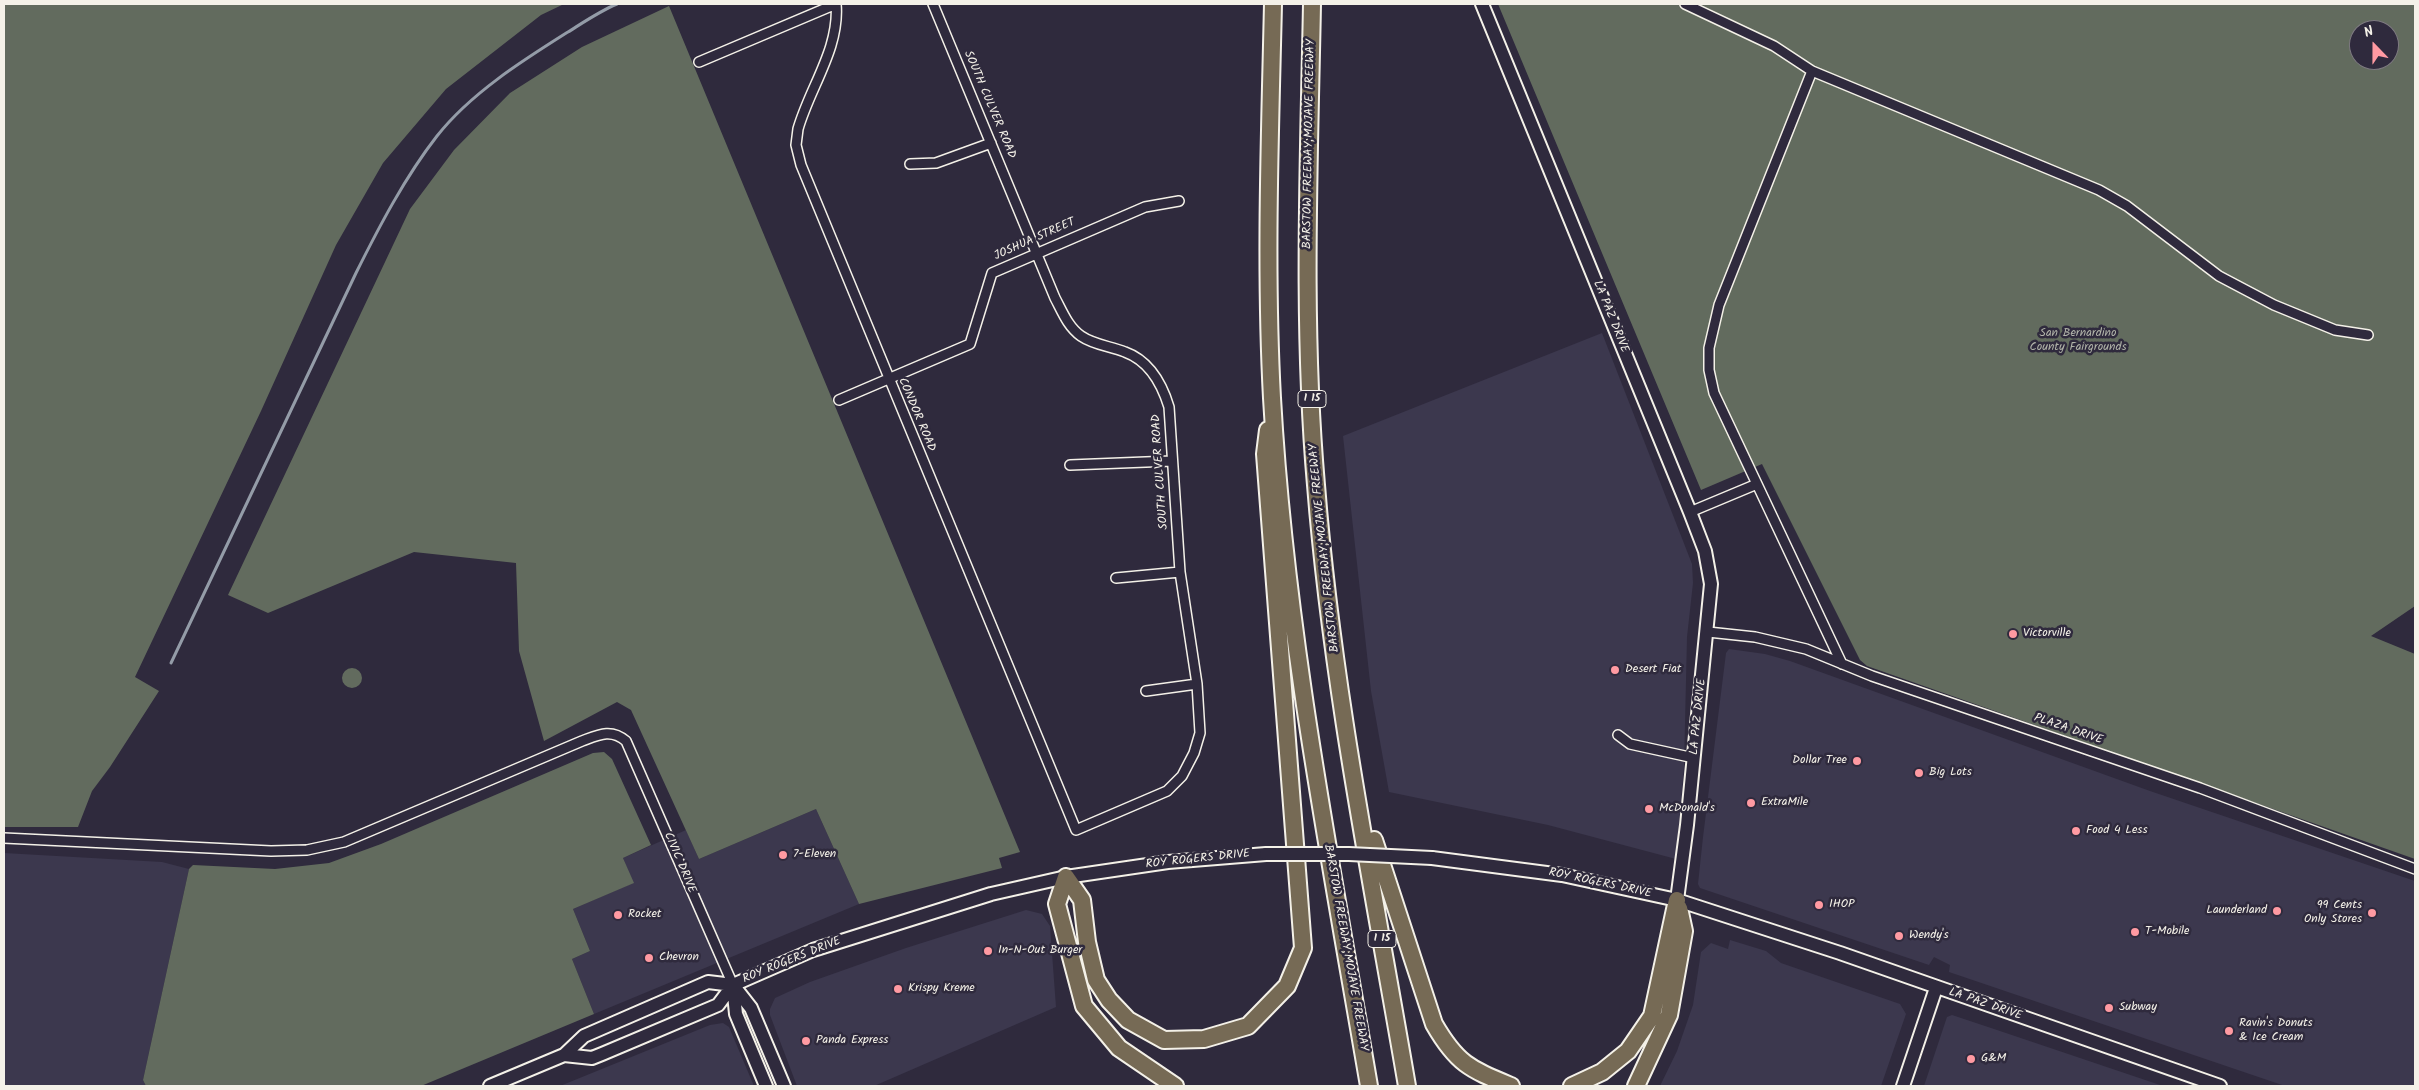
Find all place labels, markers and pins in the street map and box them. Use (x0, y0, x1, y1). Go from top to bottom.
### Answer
place label: Victorville (2023, 627, 2071, 641)
marker: Victorville (2007, 628, 2019, 640)
place label: Desert Fiat (1625, 663, 1681, 677)
marker: Desert Fiat (1609, 664, 1621, 676)
place label: Dollar Tree (1792, 754, 1847, 768)
marker: Dollar Tree (1851, 755, 1863, 767)
place label: Big Lots (1929, 766, 1972, 780)
marker: Big Lots (1913, 767, 1925, 779)
place label: ExtraMile (1761, 796, 1808, 810)
marker: ExtraMile (1745, 797, 1757, 809)
place label: McDonald's (1659, 802, 1715, 816)
marker: McDonald's (1643, 803, 1655, 815)
place label: Food 4 Less (2086, 824, 2148, 838)
marker: Food 4 Less (2070, 825, 2082, 837)
place label: 7-Eleven (793, 848, 836, 862)
marker: 7-Eleven (777, 849, 789, 861)
place label: IHOP (1829, 898, 1855, 912)
marker: IHOP (1813, 899, 1825, 911)
place label: 99 Cents Only Stores (2304, 899, 2362, 927)
place label: Launderland (2206, 904, 2267, 918)
marker: Launderland (2271, 905, 2283, 917)
marker: 99 Cents Only Stores (2366, 907, 2378, 919)
place label: Rocket (628, 908, 661, 922)
marker: Rocket (612, 909, 624, 921)
place label: T-Mobile (2145, 925, 2189, 939)
marker: T-Mobile (2129, 926, 2141, 938)
place label: Wendy's (1909, 929, 1949, 943)
marker: Wendy's (1893, 930, 1905, 942)
place label: In-N-Out Burger (998, 944, 1082, 958)
marker: In-N-Out Burger (982, 945, 994, 957)
place label: Chevron (659, 951, 699, 965)
marker: Chevron (643, 952, 655, 964)
place label: Krispy Kreme (908, 982, 975, 996)
marker: Krispy Kreme (892, 983, 904, 995)
place label: Subway (2119, 1001, 2157, 1015)
marker: Subway (2103, 1002, 2115, 1014)
place label: Ravin's Donuts & Ice Cream (2239, 1017, 2313, 1045)
marker: Ravin's Donuts & Ice Cream (2223, 1025, 2235, 1037)
place label: Panda Express (816, 1034, 888, 1048)
marker: Panda Express (800, 1035, 812, 1047)
place label: G&M (1981, 1052, 2006, 1066)
marker: G&M (1965, 1053, 1977, 1065)

